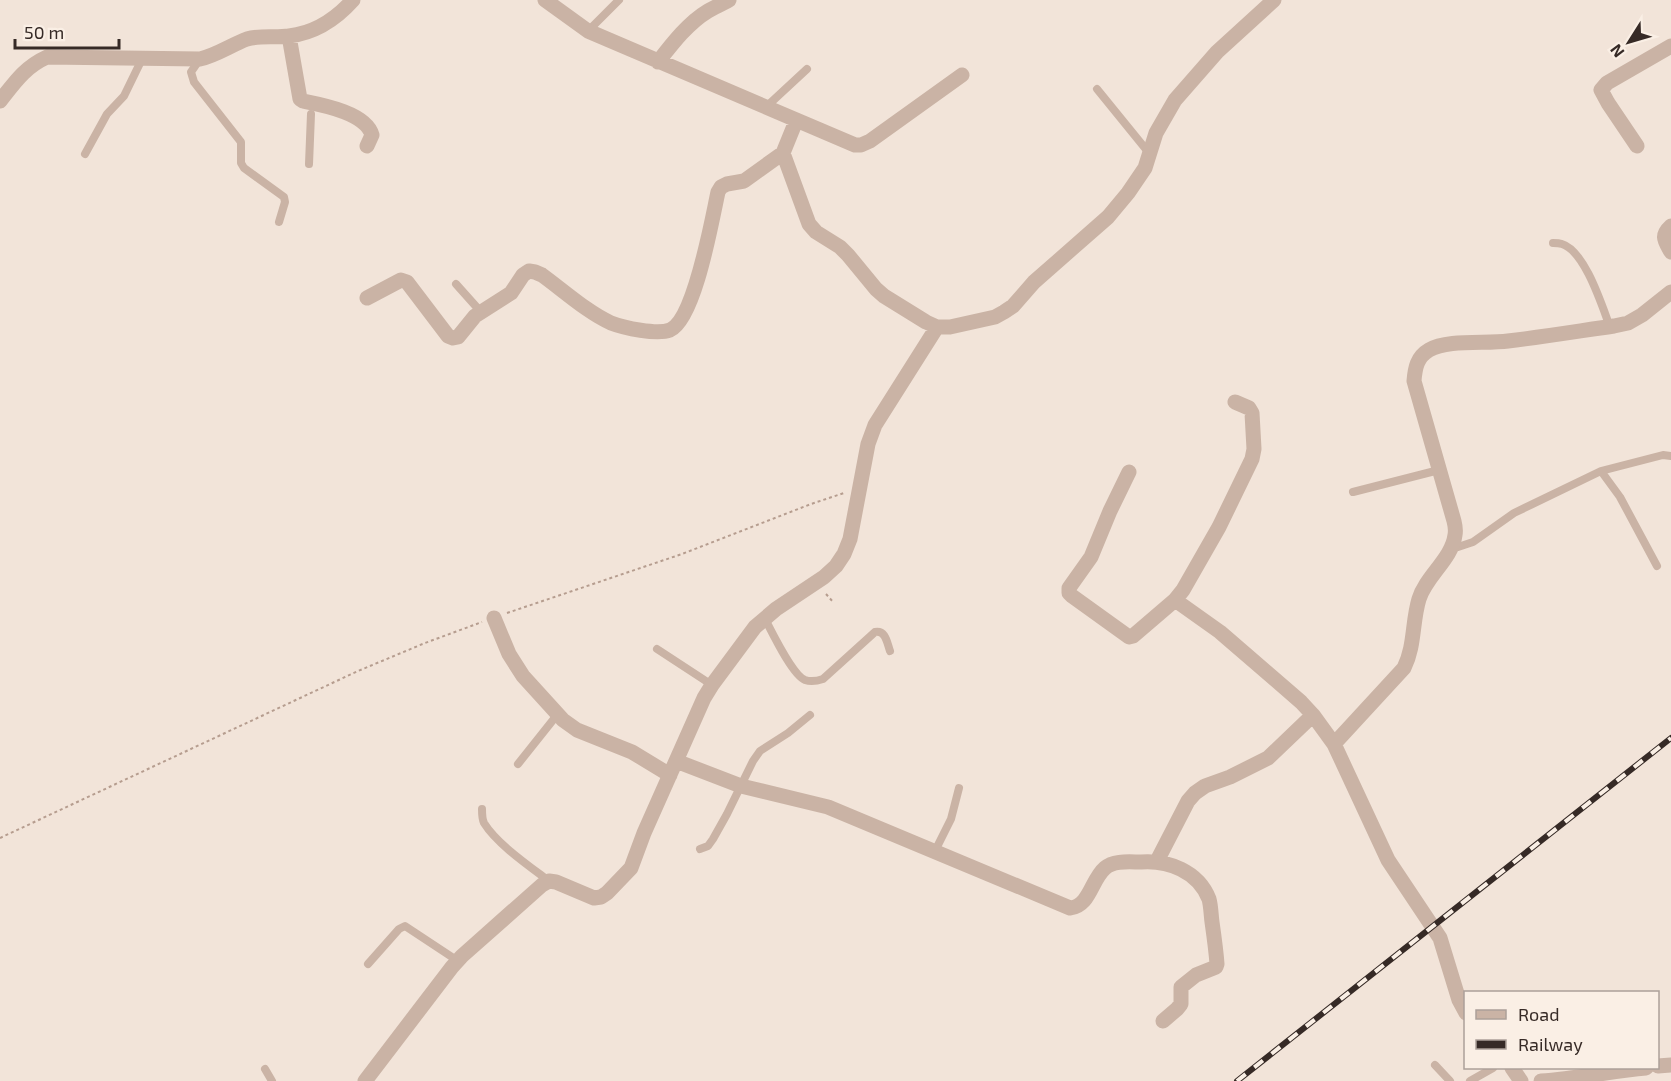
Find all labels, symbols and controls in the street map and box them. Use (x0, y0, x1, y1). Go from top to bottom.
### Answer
scale bar (15, 12, 118, 50)
north arrow (1599, 12, 1659, 72)
text: 50 m (24, 21, 64, 43)
text: N (1606, 41, 1628, 62)
legend (1464, 991, 1659, 1069)
text: Road (1518, 1003, 1559, 1025)
text: Railway (1518, 1033, 1583, 1055)

